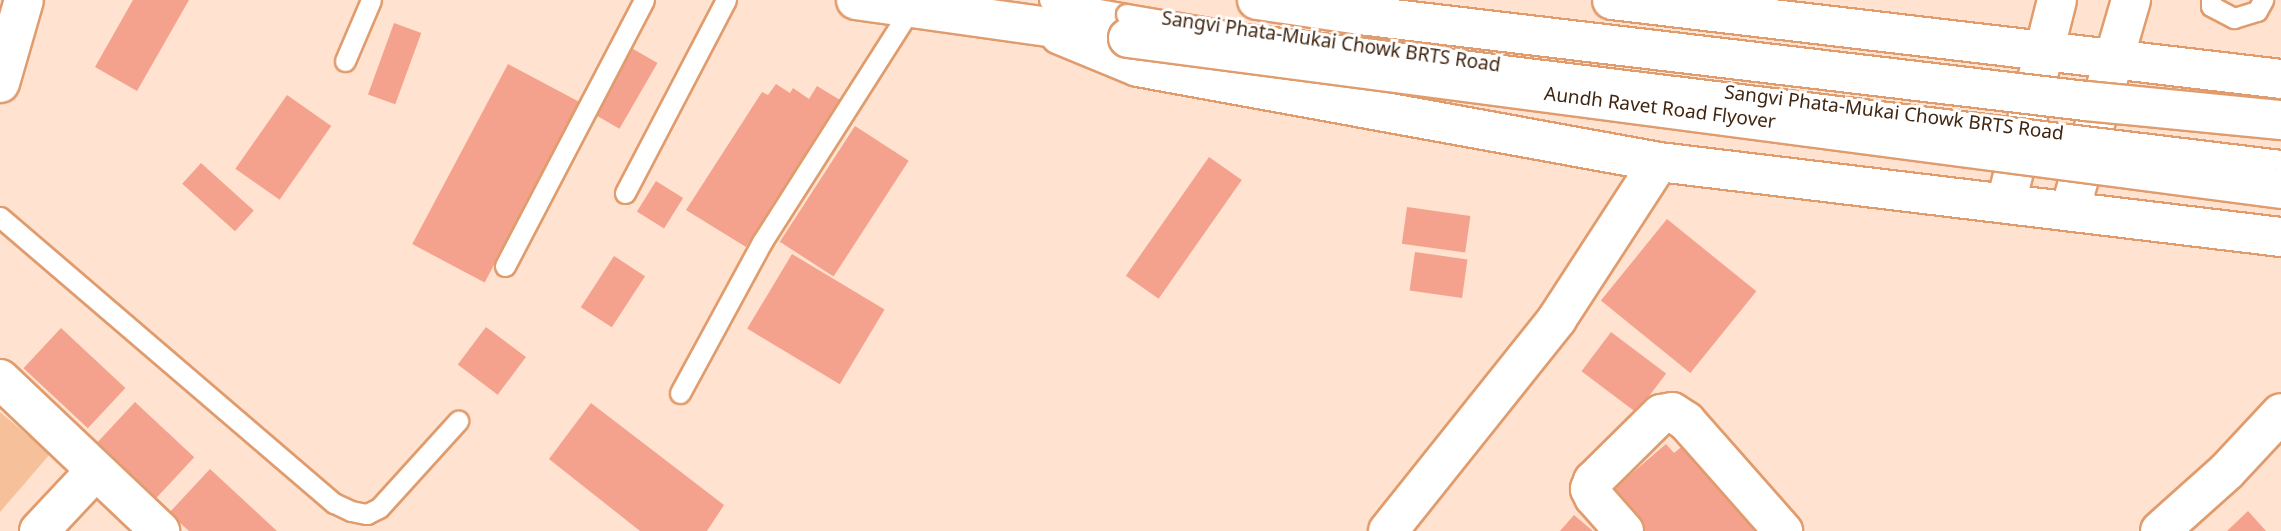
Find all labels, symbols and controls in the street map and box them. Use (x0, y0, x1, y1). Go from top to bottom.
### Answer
street label: Sangvi Phata-Mukai Chowk BRTS Road (1160, 7, 1502, 77)
street label: Sangvi Phata-Mukai Chowk BRTS Road (1723, 81, 2065, 145)
street label: Aundh Ravet Road Flyover (1543, 82, 1777, 134)

